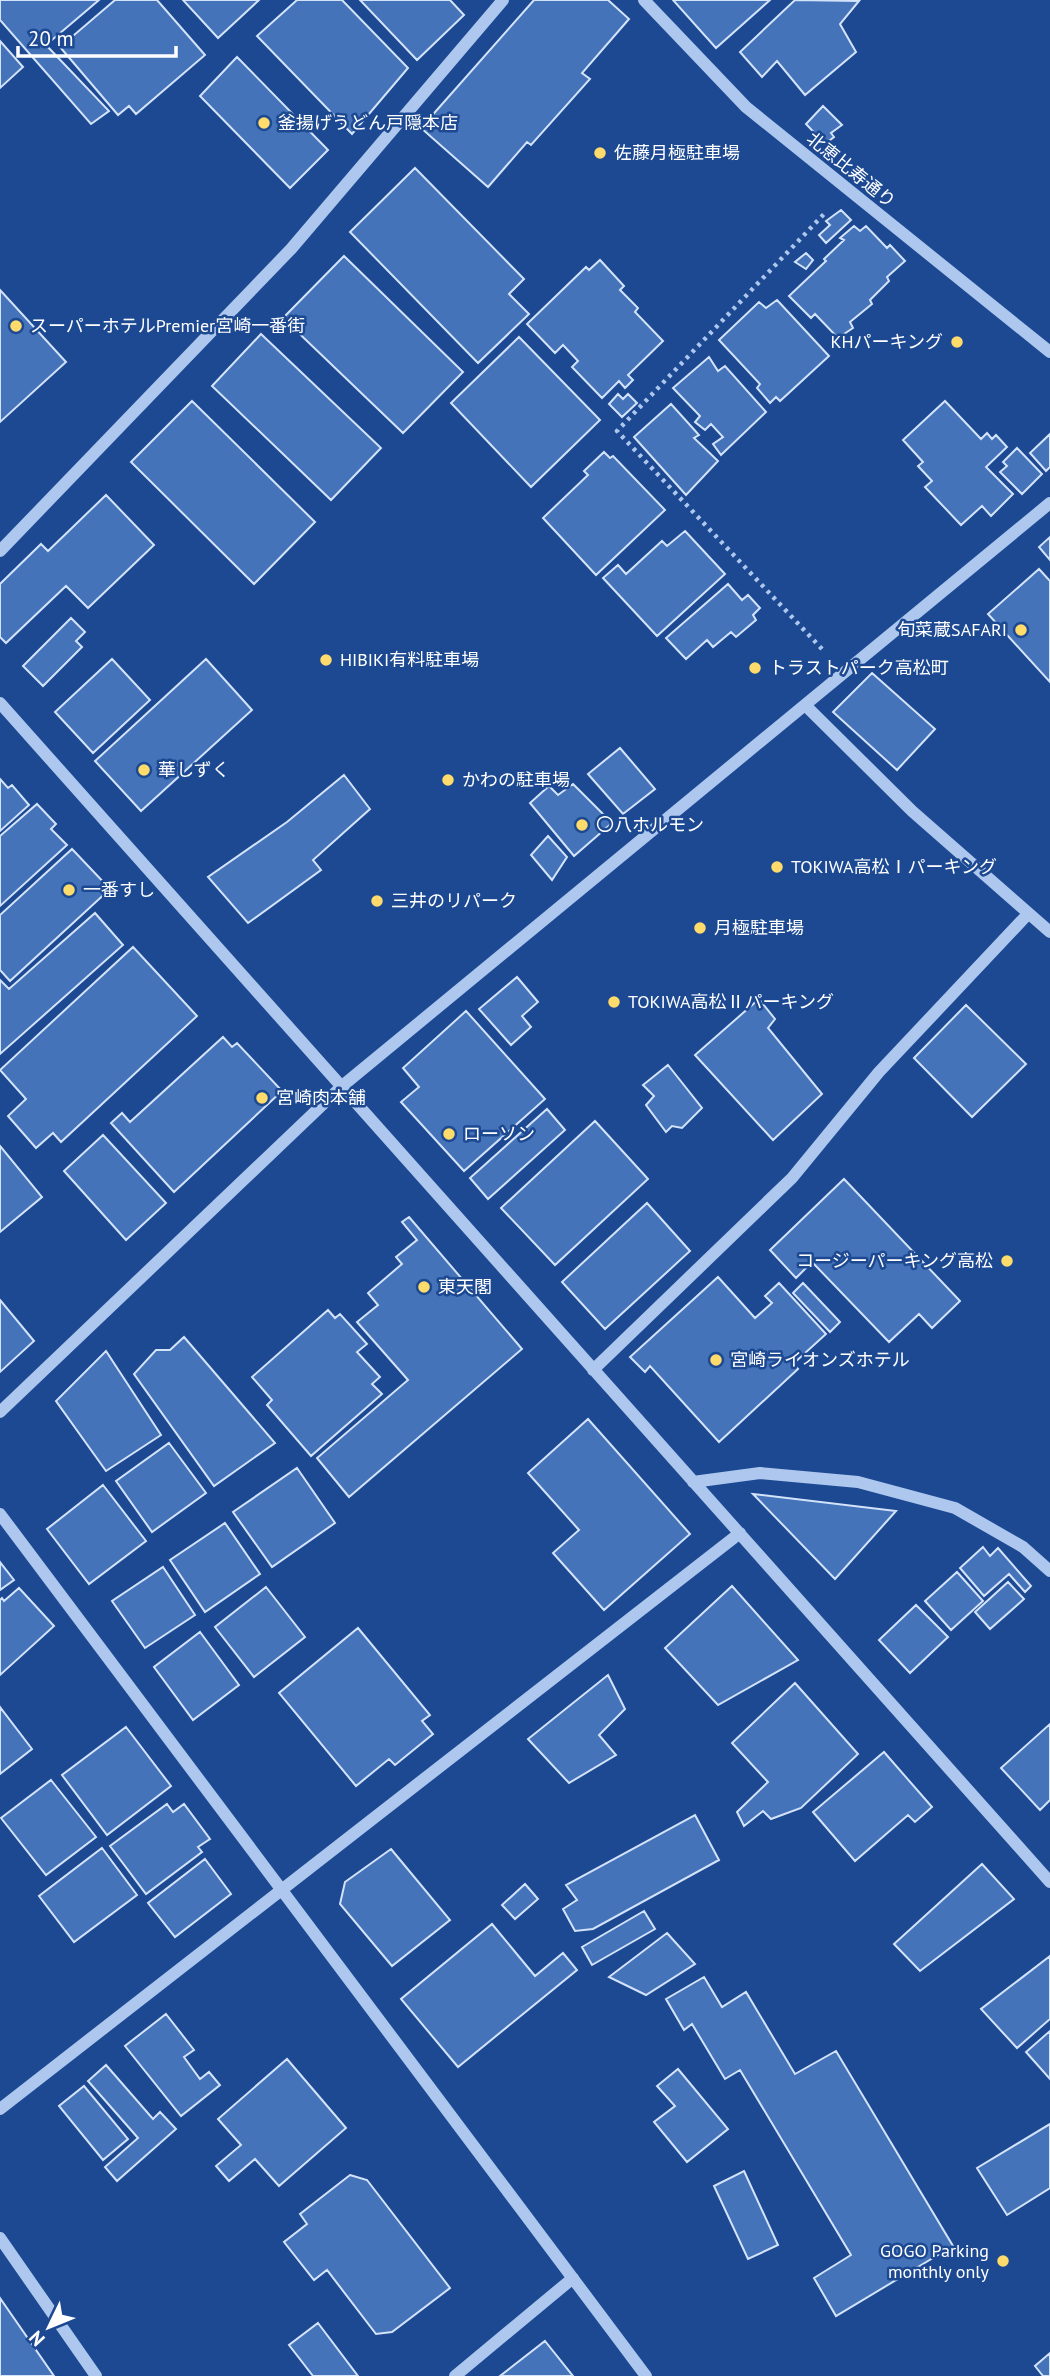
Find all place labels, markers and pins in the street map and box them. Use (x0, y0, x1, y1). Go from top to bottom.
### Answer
place label: 釜揚げうどん戸隠本店 (278, 111, 458, 134)
marker: 釜揚げうどん戸隠本店 (256, 115, 272, 131)
place label: 佐藤月極駐車場 (614, 141, 740, 164)
marker: 佐藤月極駐車場 (592, 145, 608, 161)
place label: スーパーホテルPremier宮崎一番街 (30, 314, 305, 337)
marker: スーパーホテルPremier宮崎一番街 (8, 318, 24, 334)
place label: KHパーキング (830, 330, 943, 353)
marker: KHパーキング (949, 334, 965, 350)
place label: 旬菜蔵SAFARI (897, 618, 1007, 641)
marker: 旬菜蔵SAFARI (1013, 622, 1029, 638)
place label: HIBIKI有料駐車場 (340, 648, 479, 671)
marker: HIBIKI有料駐車場 (318, 652, 334, 668)
place label: トラストパーク高松町 (769, 656, 949, 679)
marker: トラストパーク高松町 (747, 660, 763, 676)
place label: 華しずく (158, 758, 230, 781)
marker: 華しずく (136, 762, 152, 778)
place label: かわの駐車場 (462, 768, 570, 791)
marker: かわの駐車場 (440, 772, 456, 788)
place label: 〇八ホルモン (596, 813, 704, 836)
marker: 〇八ホルモン (574, 817, 590, 833)
place label: TOKIWA高松Ⅰパーキング (791, 855, 997, 878)
marker: TOKIWA高松Ⅰパーキング (769, 859, 785, 875)
place label: 一番すし (83, 878, 155, 901)
marker: 一番すし (61, 882, 77, 898)
place label: 三井のリパーク (391, 889, 517, 912)
marker: 三井のリパーク (369, 893, 385, 909)
place label: 月極駐車場 (714, 916, 804, 939)
marker: 月極駐車場 (692, 920, 708, 936)
place label: TOKIWA高松Ⅱパーキング (628, 990, 834, 1013)
marker: TOKIWA高松Ⅱパーキング (606, 994, 622, 1010)
place label: 宮崎肉本舗 (276, 1086, 366, 1109)
marker: 宮崎肉本舗 (254, 1090, 270, 1106)
place label: ローソン (463, 1122, 535, 1145)
marker: ローソン (441, 1126, 457, 1142)
place label: コージーパーキング高松 (796, 1249, 993, 1272)
marker: コージーパーキング高松 (999, 1253, 1015, 1269)
place label: 東天閣 (438, 1275, 492, 1298)
marker: 東天閣 (416, 1279, 432, 1295)
place label: 宮崎ライオンズホテル (730, 1348, 910, 1371)
marker: 宮崎ライオンズホテル (708, 1352, 724, 1368)
place label: GOGO Parking monthly only (880, 2239, 990, 2283)
marker: GOGO Parking monthly only (995, 2253, 1011, 2269)

